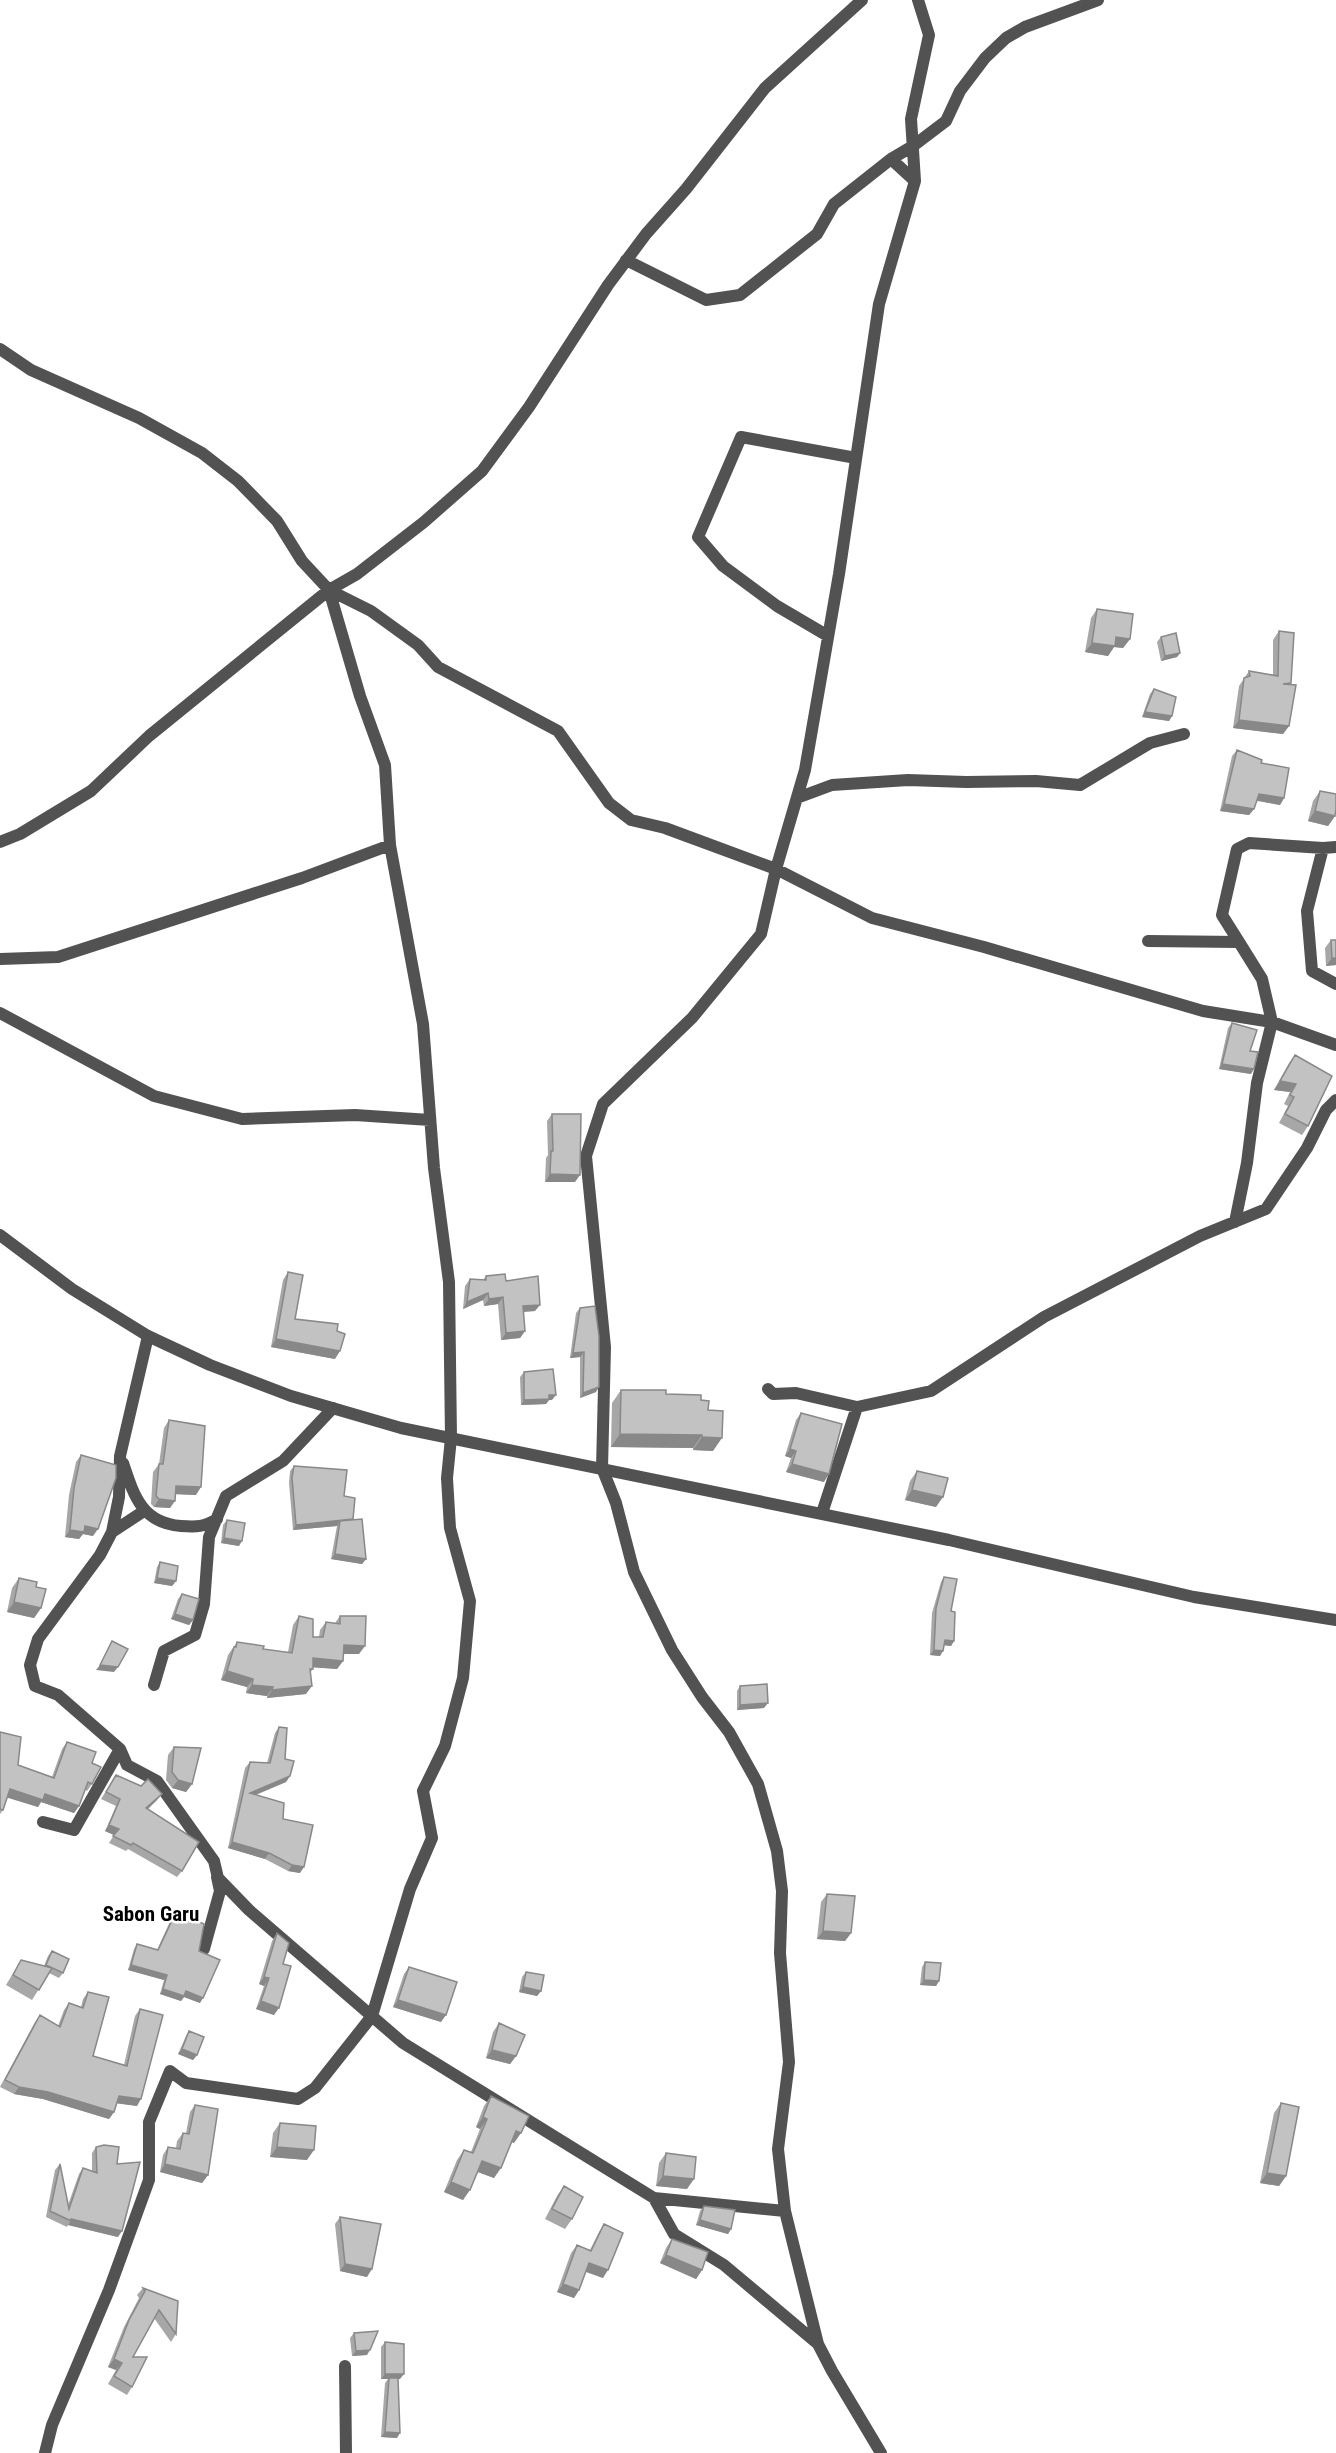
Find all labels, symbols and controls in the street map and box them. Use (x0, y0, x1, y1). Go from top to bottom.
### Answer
district label: Sabon Garu (103, 1902, 199, 1926)

